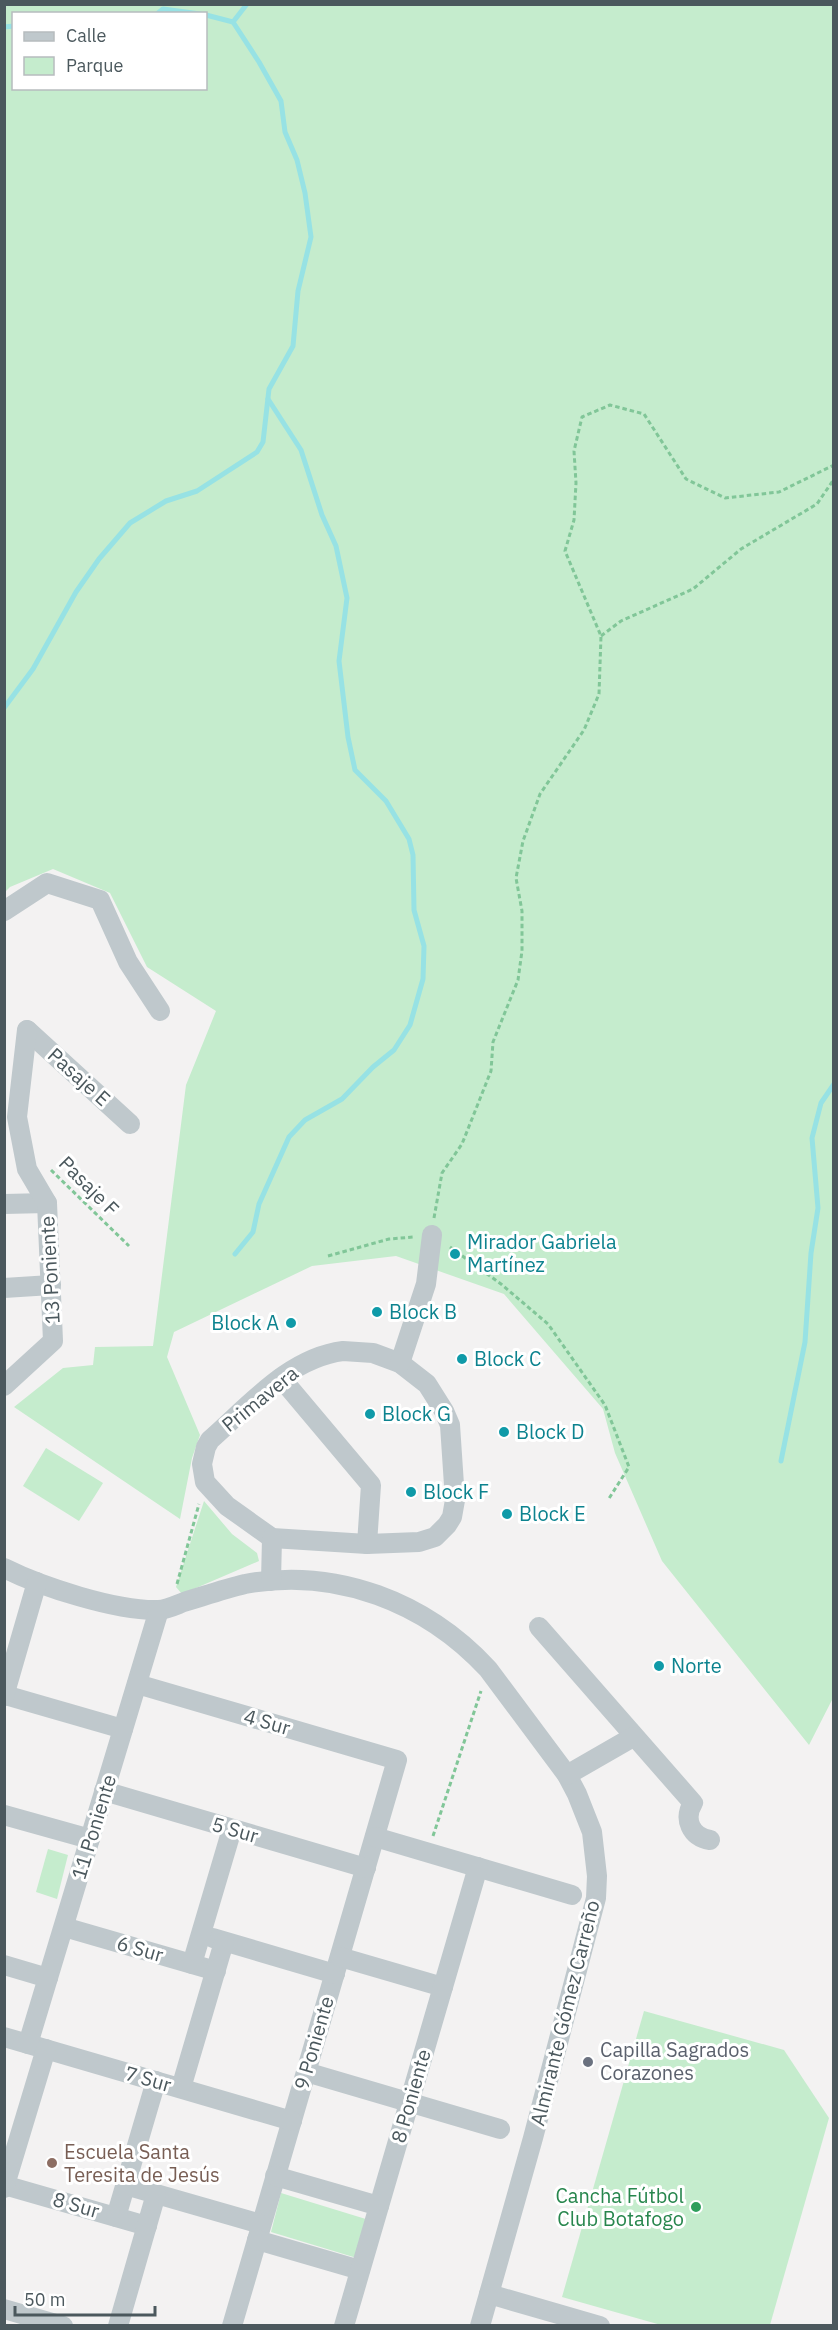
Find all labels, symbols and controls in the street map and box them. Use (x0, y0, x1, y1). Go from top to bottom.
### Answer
legend (12, 12, 207, 90)
text: Calle (66, 24, 106, 47)
text: Parque (66, 54, 124, 77)
street label: Pasaje E (42, 1041, 116, 1112)
street label: Pasaje F (53, 1150, 125, 1222)
street label: 13 Poniente (33, 1215, 66, 1325)
place label: Mirador Gabriela Martínez (467, 1228, 617, 1278)
marker: Mirador Gabriela Martínez (448, 1247, 462, 1261)
place label: Block B (389, 1298, 457, 1325)
marker: Block B (370, 1305, 384, 1319)
place label: Block A (211, 1309, 279, 1336)
marker: Block A (284, 1316, 298, 1330)
place label: Block C (474, 1345, 541, 1372)
marker: Block C (455, 1352, 469, 1366)
street label: Primavera (216, 1359, 304, 1438)
place label: Block G (382, 1400, 451, 1427)
marker: Block G (363, 1407, 377, 1421)
place label: Block D (516, 1418, 584, 1445)
marker: Block D (497, 1425, 511, 1439)
place label: Block F (423, 1478, 489, 1505)
marker: Block F (404, 1485, 418, 1499)
place label: Block E (519, 1500, 586, 1527)
marker: Block E (500, 1507, 514, 1521)
place label: Norte (671, 1652, 722, 1679)
marker: Norte (652, 1659, 666, 1673)
street label: 4 Sur (241, 1702, 293, 1741)
street label: 11 Poniente (65, 1771, 122, 1883)
street label: 5 Sur (209, 1810, 261, 1849)
street label: Almirante Gómez Carreño (523, 1897, 606, 2128)
street label: 6 Sur (114, 1929, 166, 1968)
street label: 9 Poniente (287, 1993, 340, 2093)
place label: Capilla Sagrados Corazones (600, 2036, 749, 2086)
street label: 8 Poniente (384, 2046, 437, 2146)
marker: Capilla Sagrados Corazones (581, 2055, 595, 2069)
street label: 7 Sur (122, 2059, 174, 2098)
place label: Escuela Santa Teresita de Jesús (64, 2138, 220, 2188)
marker: Escuela Santa Teresita de Jesús (45, 2156, 59, 2170)
place label: Cancha Fútbol Club Botafogo (555, 2182, 684, 2232)
street label: 8 Sur (50, 2185, 102, 2224)
marker: Cancha Fútbol Club Botafogo (689, 2200, 703, 2214)
scale bar (15, 2279, 154, 2317)
text: 50 m (24, 2288, 66, 2311)

